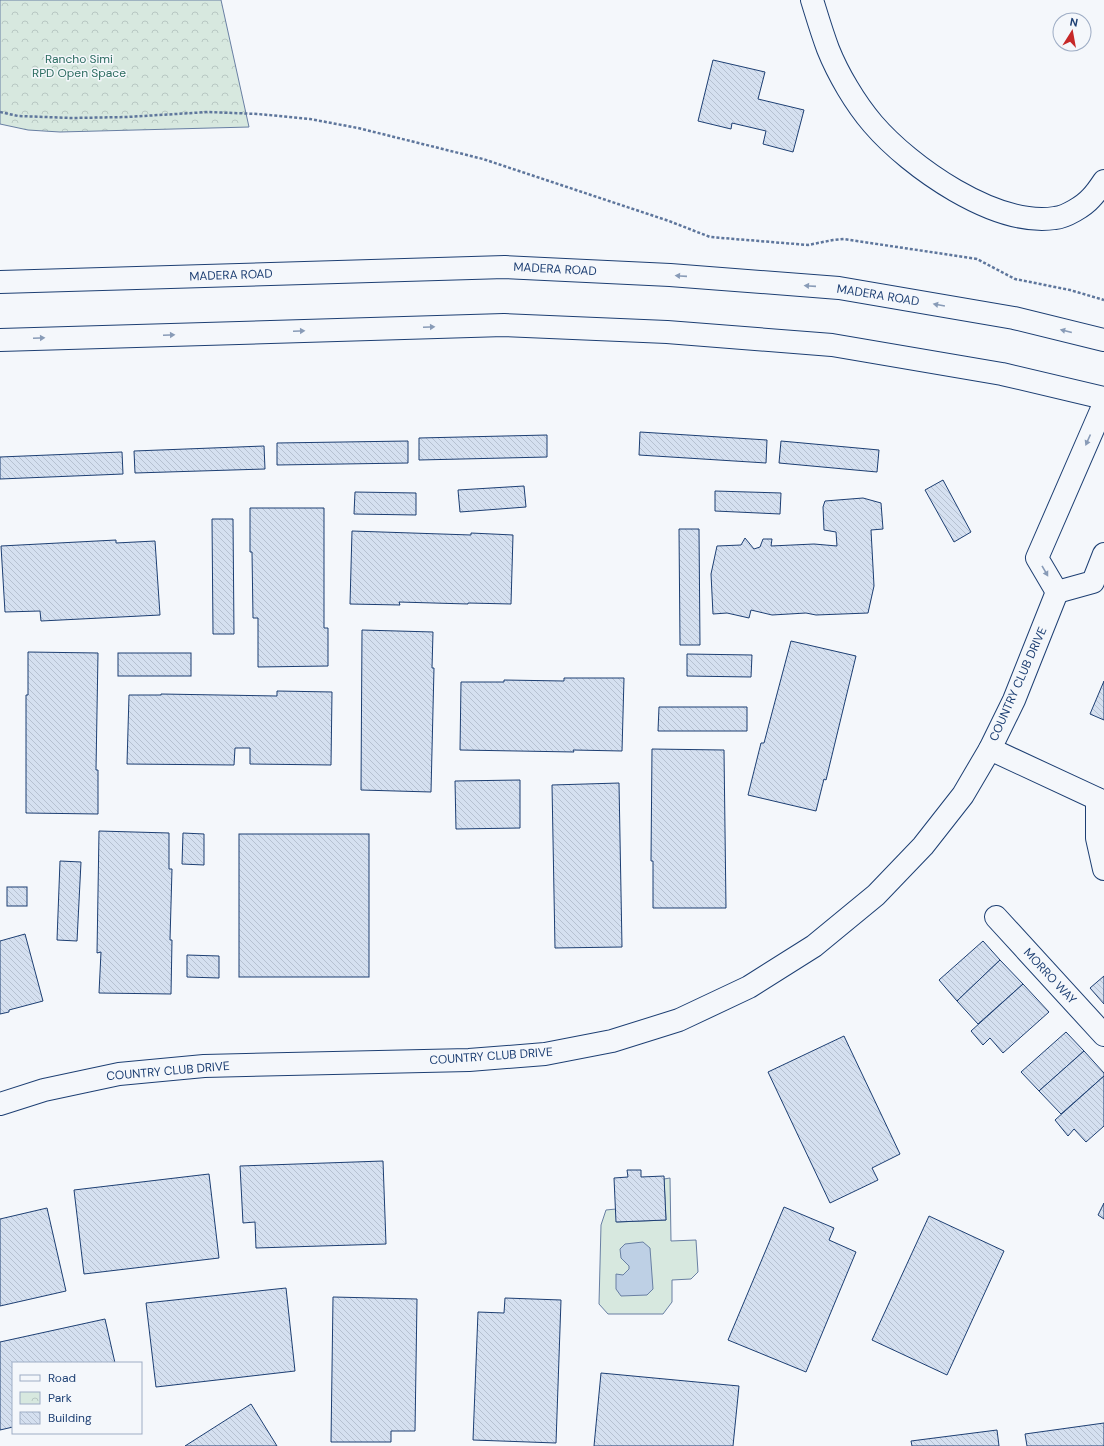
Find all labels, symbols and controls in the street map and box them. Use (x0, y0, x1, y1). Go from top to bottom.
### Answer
north arrow (1052, 12, 1092, 52)
text: N (1069, 15, 1079, 30)
park label: Rancho Simi RPD Open Space (32, 51, 126, 81)
street label: MADERA ROAD (513, 259, 597, 279)
street label: MADERA ROAD (189, 266, 273, 284)
one-way arrow (675, 272, 687, 279)
street label: MADERA ROAD (836, 281, 920, 309)
one-way arrow (804, 282, 816, 289)
one-way arrow (933, 302, 945, 308)
one-way arrow (423, 324, 436, 330)
one-way arrow (293, 328, 306, 334)
one-way arrow (1060, 328, 1072, 334)
one-way arrow (163, 331, 175, 338)
one-way arrow (33, 335, 45, 342)
one-way arrow (1085, 434, 1092, 446)
one-way arrow (1042, 565, 1049, 577)
street label: COUNTRY CLUB DRIVE (986, 624, 1051, 744)
street label: MORRO WAY (1020, 945, 1080, 1007)
street label: COUNTRY CLUB DRIVE (429, 1044, 553, 1068)
street label: COUNTRY CLUB DRIVE (106, 1058, 230, 1084)
legend (12, 1362, 142, 1434)
text: Road (48, 1370, 76, 1386)
text: Park (48, 1390, 72, 1406)
text: Building (48, 1410, 92, 1426)

